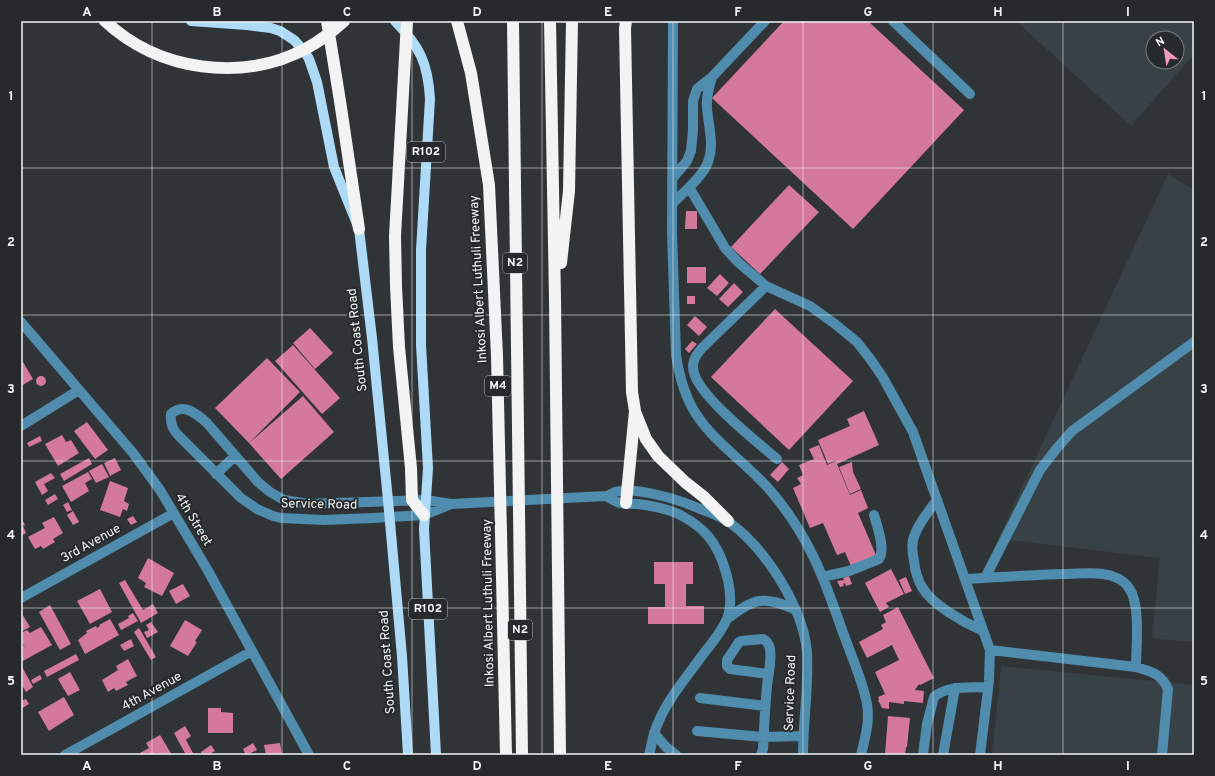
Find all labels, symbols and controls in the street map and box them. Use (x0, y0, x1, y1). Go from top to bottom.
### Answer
text: A (82, 5, 92, 21)
text: B (213, 5, 222, 21)
text: C (343, 5, 351, 21)
text: D (472, 5, 482, 21)
text: E (604, 5, 612, 21)
text: F (734, 5, 742, 21)
text: G (864, 5, 873, 21)
text: H (993, 5, 1003, 21)
text: I (1126, 5, 1130, 21)
north arrow (1145, 30, 1185, 70)
text: N (1154, 34, 1167, 50)
text: 1 (8, 89, 14, 105)
text: 1 (1201, 89, 1207, 105)
road number: R102 (407, 142, 445, 162)
street label: Inkosi Albert Luthuli Freeway (467, 194, 491, 363)
text: 2 (7, 235, 15, 251)
text: 2 (1200, 235, 1208, 251)
road number: N2 (503, 253, 527, 273)
street label: South Coast Road (345, 287, 371, 393)
road number: M4 (485, 376, 511, 396)
text: 3 (7, 382, 15, 398)
text: 3 (1200, 382, 1208, 398)
street label: 4th Street (171, 491, 215, 549)
street label: Service Road (281, 496, 357, 514)
street label: Inkosi Albert Luthuli Freeway (480, 519, 498, 687)
street label: 3rd Avenue (58, 521, 124, 567)
text: 4 (7, 528, 15, 544)
text: 4 (1200, 528, 1208, 544)
road number: R102 (409, 599, 447, 619)
street label: South Coast Road (376, 610, 400, 714)
road number: N2 (508, 620, 532, 640)
street label: Service Road (782, 654, 800, 732)
street label: 4th Avenue (119, 669, 185, 715)
text: 5 (7, 674, 15, 690)
text: 5 (1200, 674, 1208, 690)
text: A (82, 759, 92, 775)
text: B (213, 759, 222, 775)
text: C (343, 759, 351, 775)
text: D (472, 759, 482, 775)
text: E (604, 759, 612, 775)
text: F (734, 759, 742, 775)
text: G (864, 759, 873, 775)
text: H (993, 759, 1003, 775)
text: I (1126, 759, 1130, 775)

